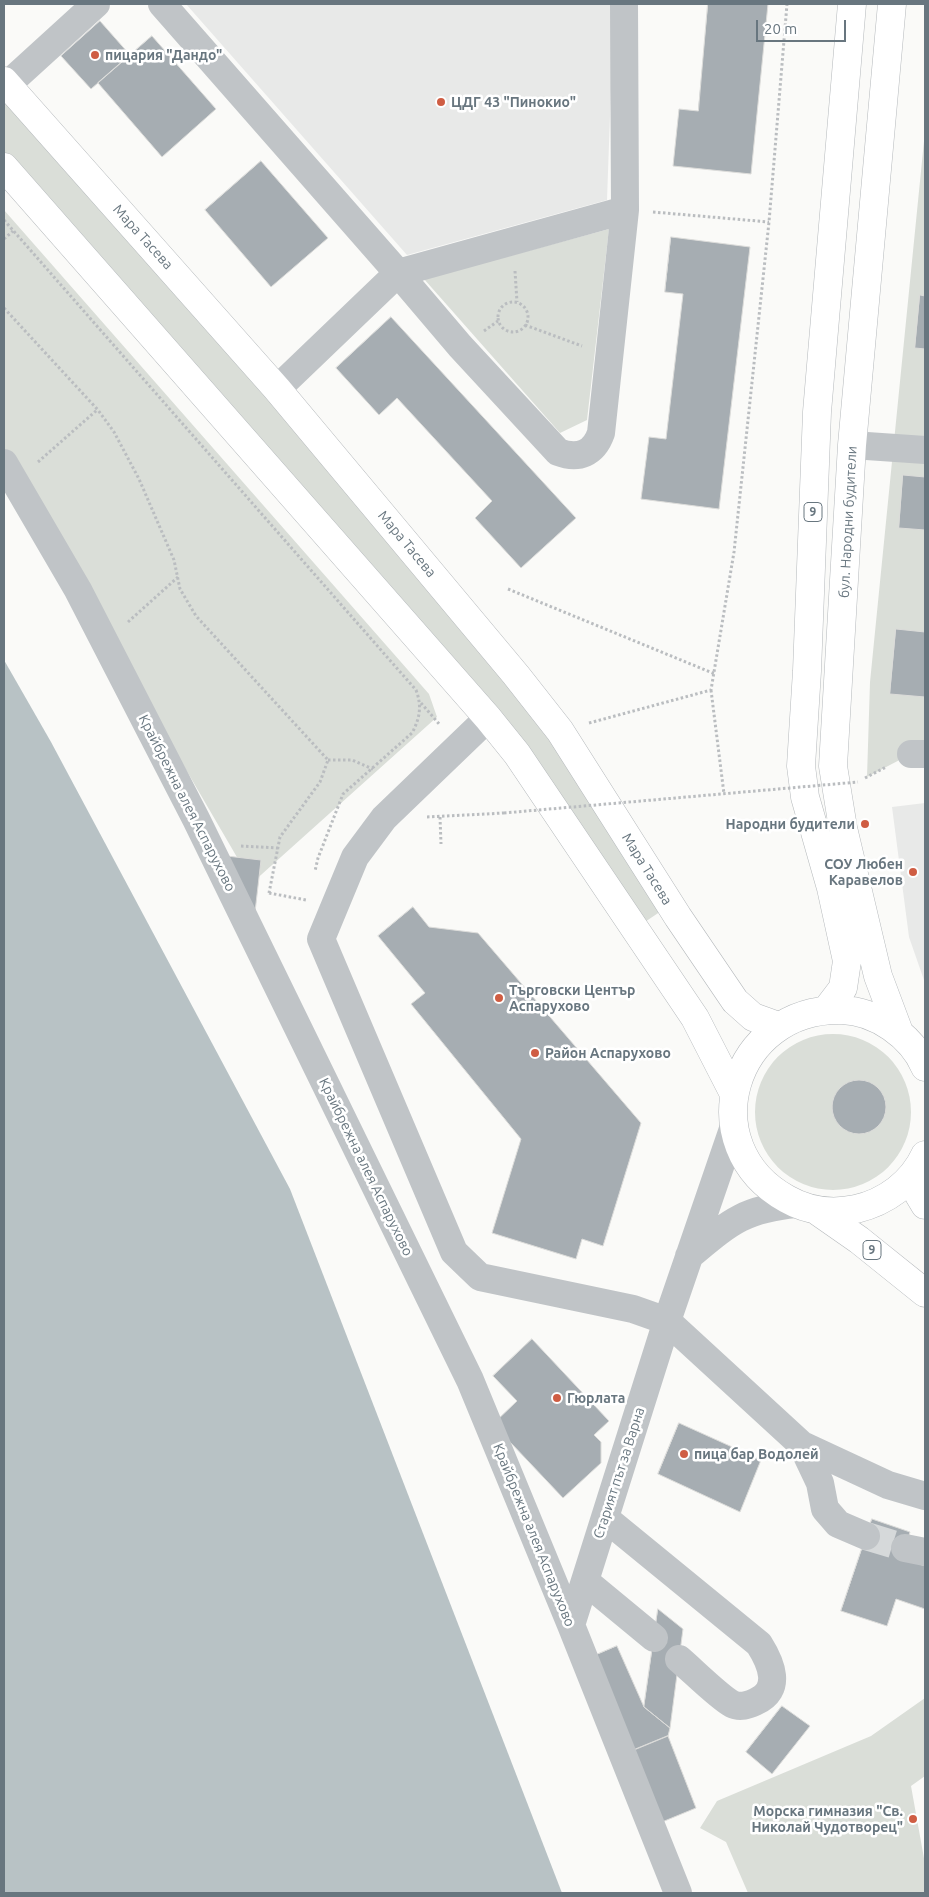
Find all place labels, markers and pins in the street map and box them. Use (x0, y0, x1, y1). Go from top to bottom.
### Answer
place label: пицария "Дандо" (105, 47, 222, 63)
marker: пицария "Дандо" (89, 49, 101, 61)
place label: ЦДГ 43 "Пинокио" (451, 94, 576, 110)
marker: ЦДГ 43 "Пинокио" (435, 96, 447, 108)
place label: Народни будители (726, 816, 855, 832)
marker: Народни будители (859, 818, 871, 830)
place label: СОУ Любен Каравелов (824, 856, 903, 889)
marker: СОУ Любен Каравелов (907, 866, 919, 878)
place label: Търговски Център Аспарухово (509, 982, 635, 1014)
marker: Търговски Център Аспарухово (493, 992, 505, 1004)
place label: Район Аспарухово (545, 1045, 671, 1061)
marker: Район Аспарухово (529, 1047, 541, 1059)
place label: Гюрлата (567, 1390, 625, 1406)
marker: Гюрлата (551, 1392, 563, 1404)
place label: пица бар Водолей (694, 1446, 819, 1462)
marker: пица бар Водолей (678, 1448, 690, 1460)
place label: Морска гимназия "Св. Николай Чудотворец" (751, 1803, 903, 1835)
marker: Морска гимназия "Св. Николай Чудотворец" (907, 1813, 919, 1825)

